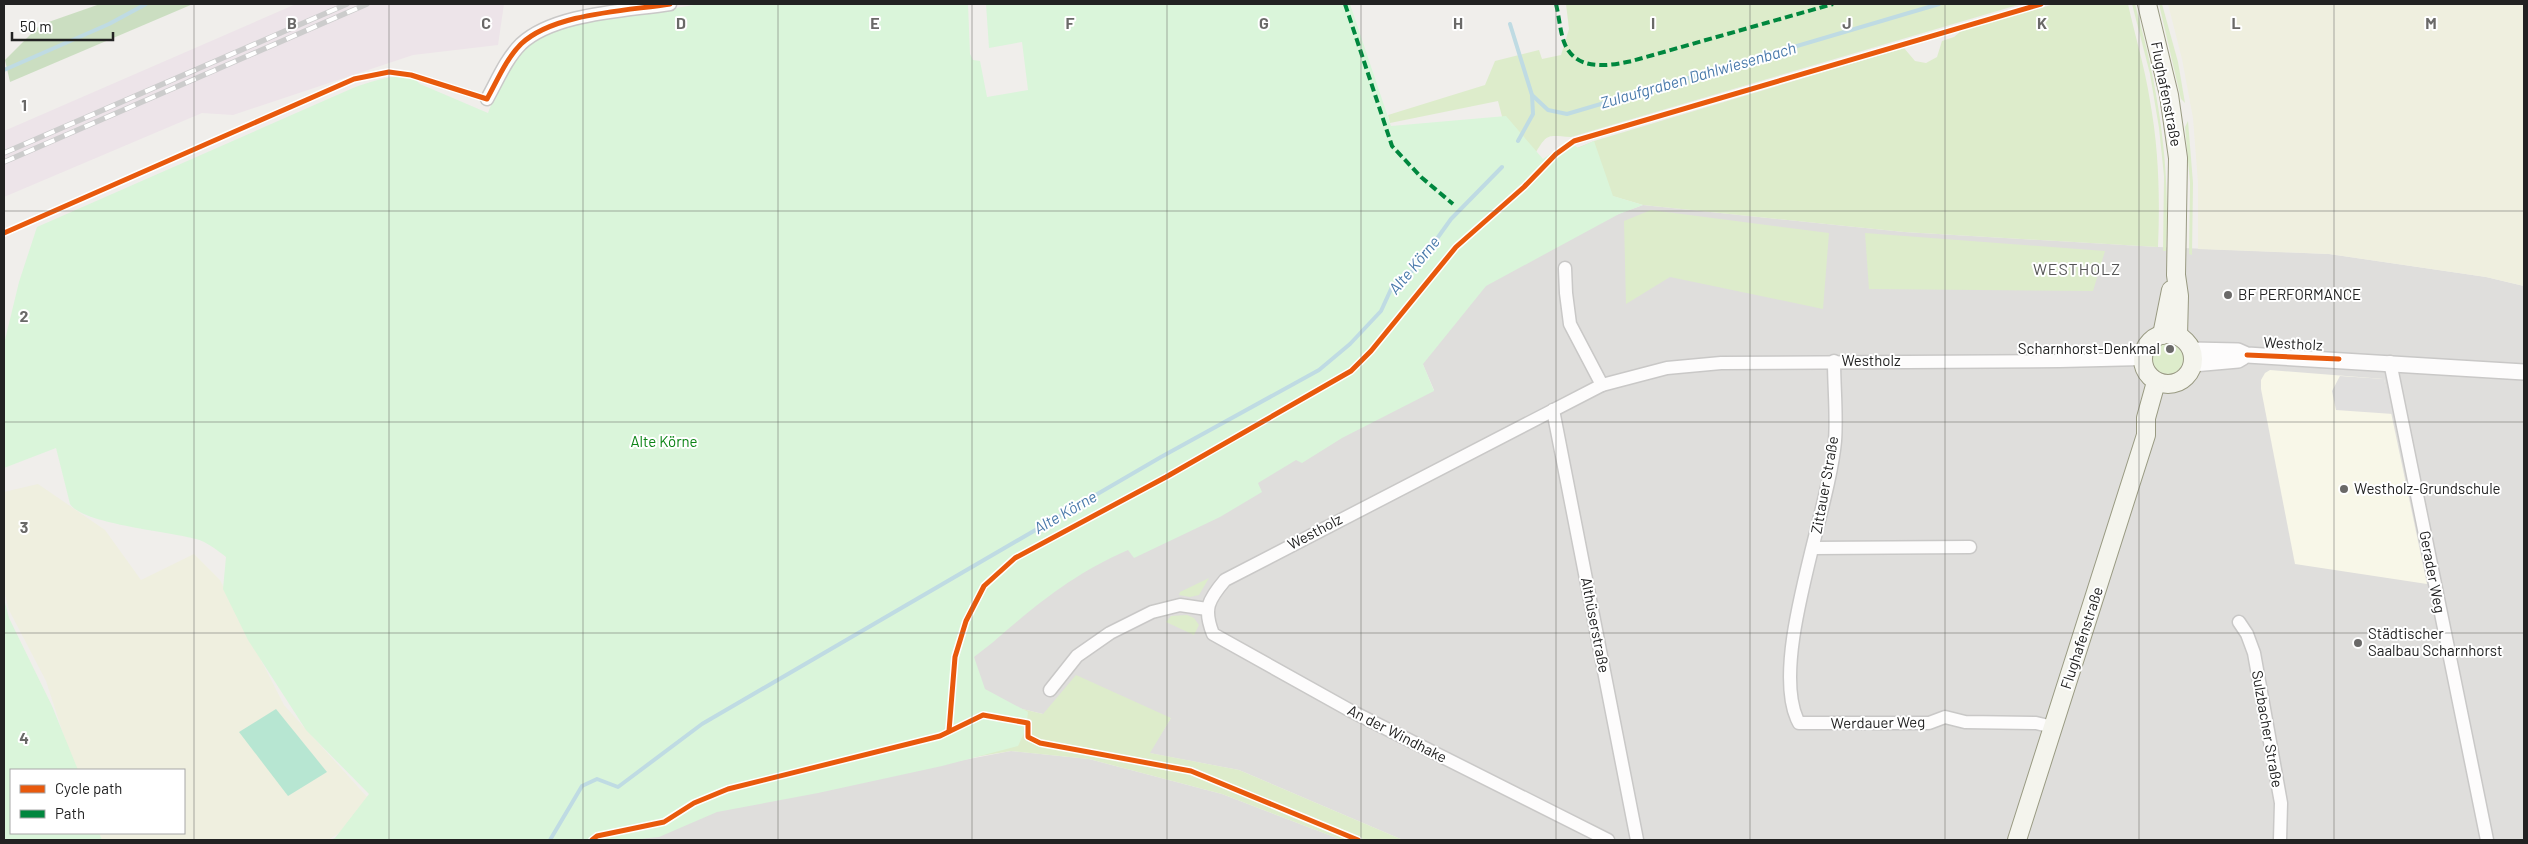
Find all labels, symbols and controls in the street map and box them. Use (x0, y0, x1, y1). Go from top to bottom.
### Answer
scale bar (12, 10, 114, 42)
text: B (287, 13, 297, 32)
text: C (481, 13, 491, 32)
text: D (676, 13, 686, 32)
text: E (870, 13, 880, 32)
text: F (1066, 13, 1075, 32)
text: G (1259, 13, 1269, 32)
text: H (1453, 13, 1463, 32)
text: I (1651, 13, 1655, 32)
text: J (1842, 13, 1852, 32)
text: K (2037, 13, 2047, 32)
text: L (2231, 13, 2241, 32)
text: M (2425, 13, 2437, 32)
text: 50 m (20, 17, 52, 35)
water label: Zulaufgraben Dahlwiesenbach (1598, 37, 1798, 112)
street label: Flughafenstraße (2148, 40, 2186, 148)
text: 1 (21, 95, 27, 114)
water label: Alte Körne (1384, 232, 1443, 297)
district label: WESTHOLZ (2033, 259, 2121, 278)
place label: BF PERFORMANCE (2238, 285, 2361, 303)
marker: BF PERFORMANCE (2222, 289, 2234, 301)
text: 2 (20, 306, 29, 325)
street label: Westholz (2263, 332, 2323, 354)
place label: Scharnhorst-Denkmal (2018, 339, 2160, 357)
marker: Scharnhorst-Denkmal (2164, 343, 2176, 355)
street label: Westholz (1841, 351, 1901, 369)
park label: Alte Körne (630, 432, 698, 450)
street label: Zittauer Straße (1807, 435, 1841, 535)
place label: Westholz-Grundschule (2354, 479, 2501, 497)
marker: Westholz-Grundschule (2338, 483, 2350, 495)
water label: Alte Körne (1030, 486, 1100, 537)
street label: Westholz (1284, 509, 1345, 553)
text: 3 (20, 517, 28, 536)
street label: Gerader Weg (2416, 529, 2450, 614)
street label: Althüserstraße (1578, 576, 1614, 674)
street label: Flughafenstraße (2056, 584, 2106, 691)
place label: Städtischer Saalbau Scharnhorst (2368, 624, 2503, 659)
marker: Städtischer Saalbau Scharnhorst (2352, 637, 2364, 649)
street label: Sulzbacher Straße (2249, 669, 2287, 789)
street label: An der Windhake (1345, 700, 1450, 766)
street label: Werdauer Weg (1831, 712, 1925, 732)
text: 4 (19, 728, 29, 747)
legend (10, 769, 185, 834)
text: Cycle path (55, 779, 122, 797)
text: Path (55, 804, 85, 822)

